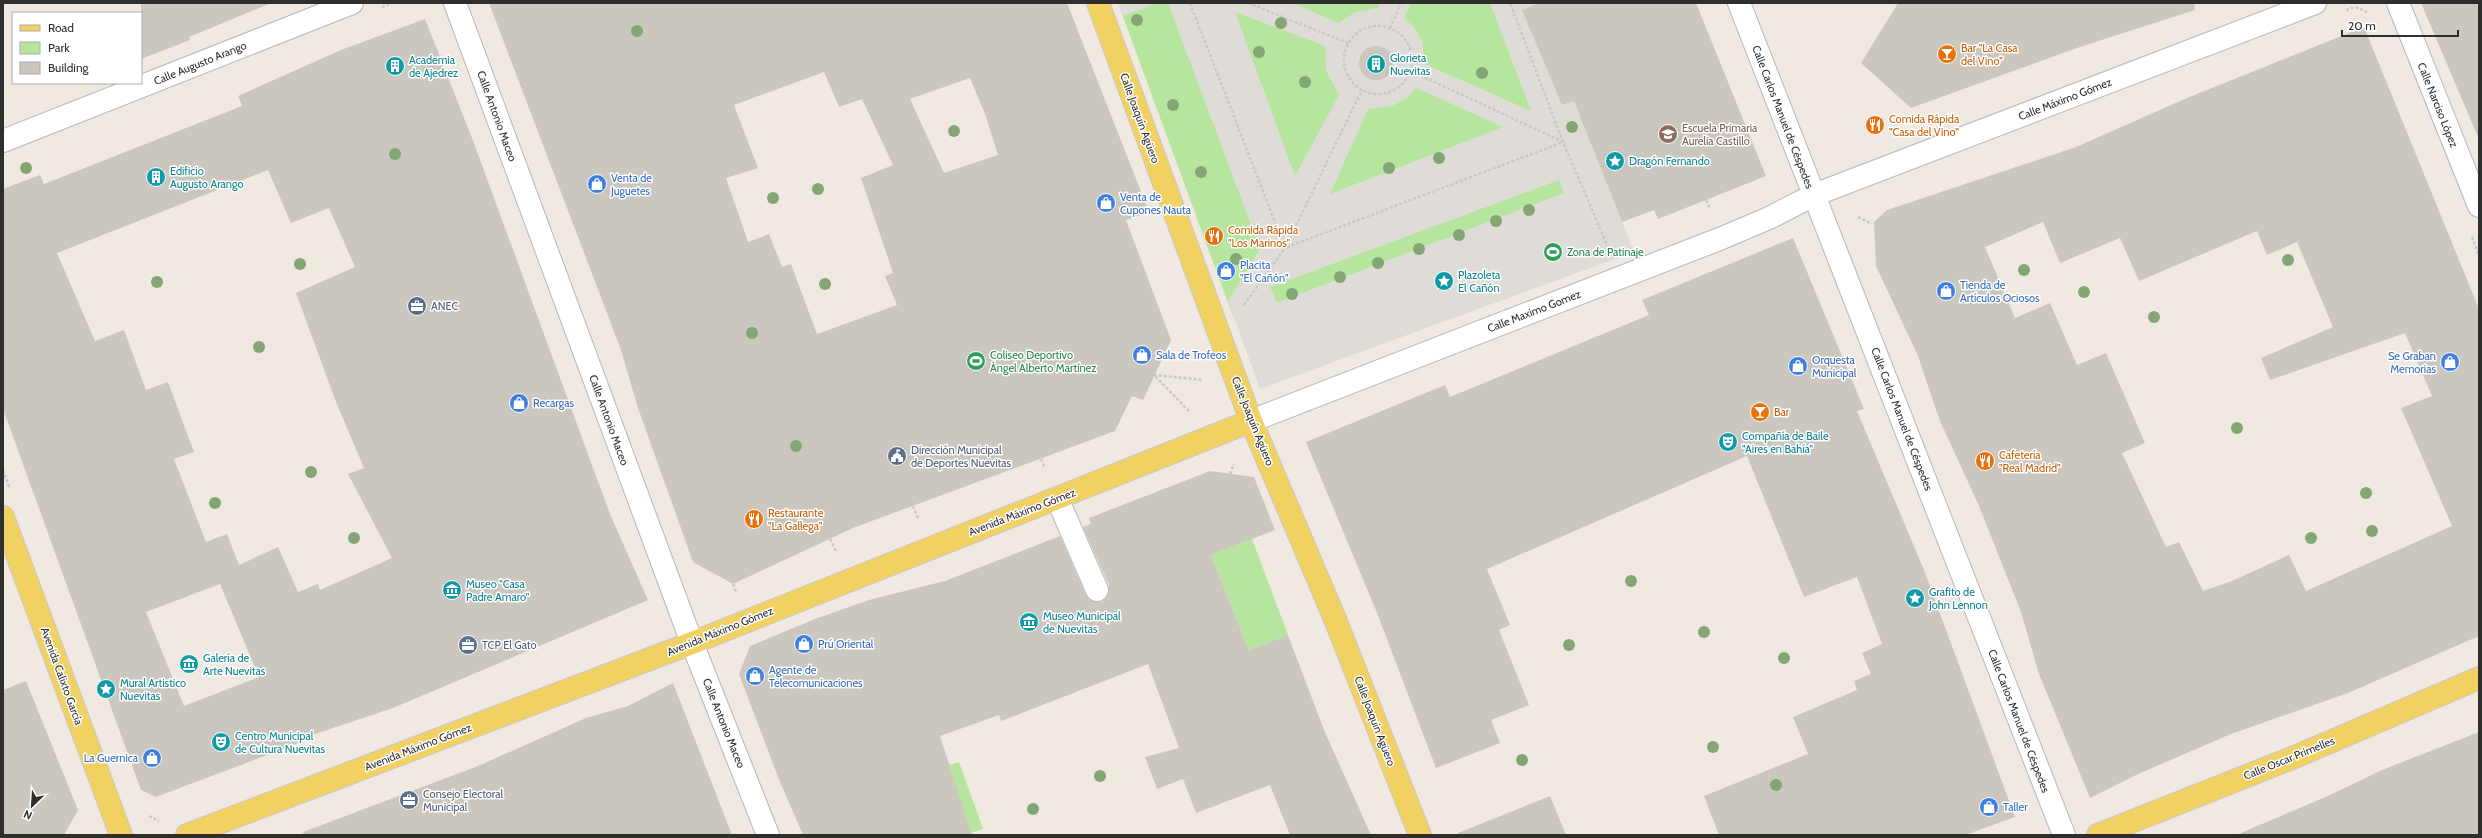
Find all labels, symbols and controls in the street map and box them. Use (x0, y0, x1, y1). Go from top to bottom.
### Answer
legend (12, 12, 142, 84)
scale bar (2342, 12, 2458, 38)
text: 20 m (2348, 18, 2376, 33)
text: Road (48, 20, 74, 35)
street label: Calle Augusto Arango (152, 38, 248, 88)
text: Park (48, 40, 70, 55)
place label: Bar "La Casa del Vino" (1961, 41, 2018, 68)
street label: Calle Carlos Manuel de Céspedes (1749, 43, 1817, 191)
bar icon: Bar "La Casa del Vino" (1936, 43, 1958, 65)
place label: Glorieta Nuevitas (1390, 51, 1431, 78)
place label: Academia de Ajedrez (409, 53, 458, 80)
building icon: Glorieta Nuevitas (1365, 53, 1387, 75)
building icon: Academia de Ajedrez (384, 55, 406, 77)
text: Building (48, 60, 90, 75)
street label: Calle Narciso López (2415, 60, 2461, 150)
street label: Calle Antonio Maceo (474, 69, 520, 163)
street label: Calle Joaquín Agüero (1117, 71, 1163, 165)
street label: Calle Máximo Gómez (2016, 75, 2114, 123)
place label: Comida Rápida "Casa del Vino" (1889, 112, 1960, 139)
restaurant icon: Comida Rápida "Casa del Vino" (1864, 114, 1886, 136)
place label: Escuela Primaria Aurelia Castillo (1682, 121, 1758, 148)
school or university icon: Escuela Primaria Aurelia Castillo (1657, 123, 1679, 145)
place icon: Dragón Fernando (1604, 150, 1626, 172)
place label: Dragón Fernando (1629, 154, 1710, 168)
place label: Edificio Augusto Arango (170, 164, 244, 191)
building icon: Edificio Augusto Arango (145, 166, 167, 188)
place label: Venta de Juguetes (610, 171, 652, 198)
shop icon: Venta de Juguetes (586, 173, 608, 195)
place label: Venta de Cupones Nauta (1120, 190, 1192, 217)
shop icon: Venta de Cupones Nauta (1095, 192, 1117, 214)
place label: Comida Rápida "Los Marinos" (1228, 223, 1299, 250)
restaurant icon: Comida Rápida "Los Marinos" (1203, 225, 1225, 247)
sports icon: Zona de Patinaje (1542, 241, 1564, 263)
place label: Zona de Patinaje (1567, 245, 1644, 259)
place label: Placita "El Cañón" (1240, 258, 1289, 285)
shop icon: Placita "El Cañón" (1215, 260, 1237, 282)
place label: Plazoleta El Cañón (1458, 268, 1501, 295)
place icon: Plazoleta El Cañón (1433, 270, 1455, 292)
place label: Tienda de Artículos Ociosos (1960, 278, 2040, 305)
shop icon: Tienda de Artículos Ociosos (1935, 280, 1957, 302)
street label: Calle Maximo Gomez (1485, 287, 1583, 335)
office icon: ANEC (406, 295, 428, 317)
place label: ANEC (431, 299, 458, 313)
shop icon: Sala de Trofeos (1131, 344, 1153, 366)
street label: Calle Carlos Manuel de Céspedes (1868, 345, 1936, 493)
place label: Coliseo Deportivo Ángel Alberto Martínez (990, 348, 1096, 375)
place label: Sala de Trofeos (1156, 348, 1227, 362)
place label: Se Graban Memorias (2388, 349, 2436, 376)
sports icon: Coliseo Deportivo Ángel Alberto Martínez (965, 350, 987, 372)
shop icon: Se Graban Memorias (2439, 351, 2461, 373)
place label: Orquesta Municipal (1812, 353, 1857, 380)
shop icon: Orquesta Municipal (1787, 355, 1809, 377)
street label: Calle Antonio Maceo (586, 373, 632, 467)
street label: Calle Joaquín Agüero (1229, 374, 1277, 468)
shop icon: Recargas (508, 392, 530, 414)
place label: Recargas (533, 396, 574, 410)
bar icon: Bar (1749, 401, 1771, 423)
place label: Bar (1774, 405, 1790, 419)
place label: Compañía de Baile "Aires en Bahía" (1742, 429, 1829, 456)
theatre icon: Compañía de Baile "Aires en Bahía" (1717, 431, 1739, 453)
place label: Dirección Municipal de Deportes Nuevitas (911, 443, 1011, 470)
public building icon: Dirección Municipal de Deportes Nuevitas (886, 445, 908, 467)
place label: Cafetería "Real Madrid" (1999, 448, 2061, 475)
restaurant icon: Cafetería "Real Madrid" (1974, 450, 1996, 472)
street label: Avenida Máximo Gómez (967, 485, 1077, 539)
place label: Restaurante "La Gallega" (768, 506, 824, 533)
restaurant icon: Restaurante "La Gallega" (743, 508, 765, 530)
place label: Museo "Casa Padre Amaro" (466, 577, 530, 604)
museum icon: Museo "Casa Padre Amaro" (441, 579, 463, 601)
place label: Grafito de John Lennon (1928, 585, 1988, 612)
place icon: Grafito de John Lennon (1904, 587, 1926, 609)
street label: Avenida Máximo Gómez (665, 603, 775, 659)
place label: Museo Municipal de Nuevitas (1043, 609, 1121, 636)
museum icon: Museo Municipal de Nuevitas (1018, 611, 1040, 633)
street label: Avenida Calixto García (38, 625, 86, 727)
shop icon: Prú Oriental (793, 633, 815, 655)
office icon: TCP El Gato (457, 634, 479, 656)
place label: Prú Oriental (818, 637, 874, 651)
place label: TCP El Gato (482, 638, 537, 652)
street label: Calle Carlos Manuel de Céspedes (1985, 647, 2053, 795)
place label: Galería de Arte Nuevitas (203, 651, 266, 678)
museum icon: Galería de Arte Nuevitas (178, 653, 200, 675)
place label: Agente de Telecomunicaciones (769, 663, 863, 690)
shop icon: Agente de Telecomunicaciones (744, 665, 766, 687)
street label: Calle Joaquín Agüero (1351, 674, 1399, 768)
place label: Mural Artistico Nuevitas (120, 676, 186, 703)
street label: Calle Antonio Maceo (700, 676, 748, 770)
place icon: Mural Artistico Nuevitas (95, 678, 117, 700)
street label: Avenida Máximo Gómez (363, 720, 473, 774)
place label: Centro Municipal de Cultura Nuevitas (235, 729, 325, 756)
theatre icon: Centro Municipal de Cultura Nuevitas (210, 731, 232, 753)
street label: Calle Oscar Primelles (2241, 733, 2337, 783)
shop icon: La Guernica (141, 747, 163, 769)
place label: La Guernica (84, 751, 139, 765)
north arrow (12, 786, 52, 826)
place label: Consejo Electoral Municipal (423, 787, 504, 814)
office icon: Consejo Electoral Municipal (398, 789, 420, 811)
shop icon: Taller (1978, 796, 2000, 818)
place label: Taller (2003, 800, 2028, 814)
text: N (21, 807, 34, 823)

